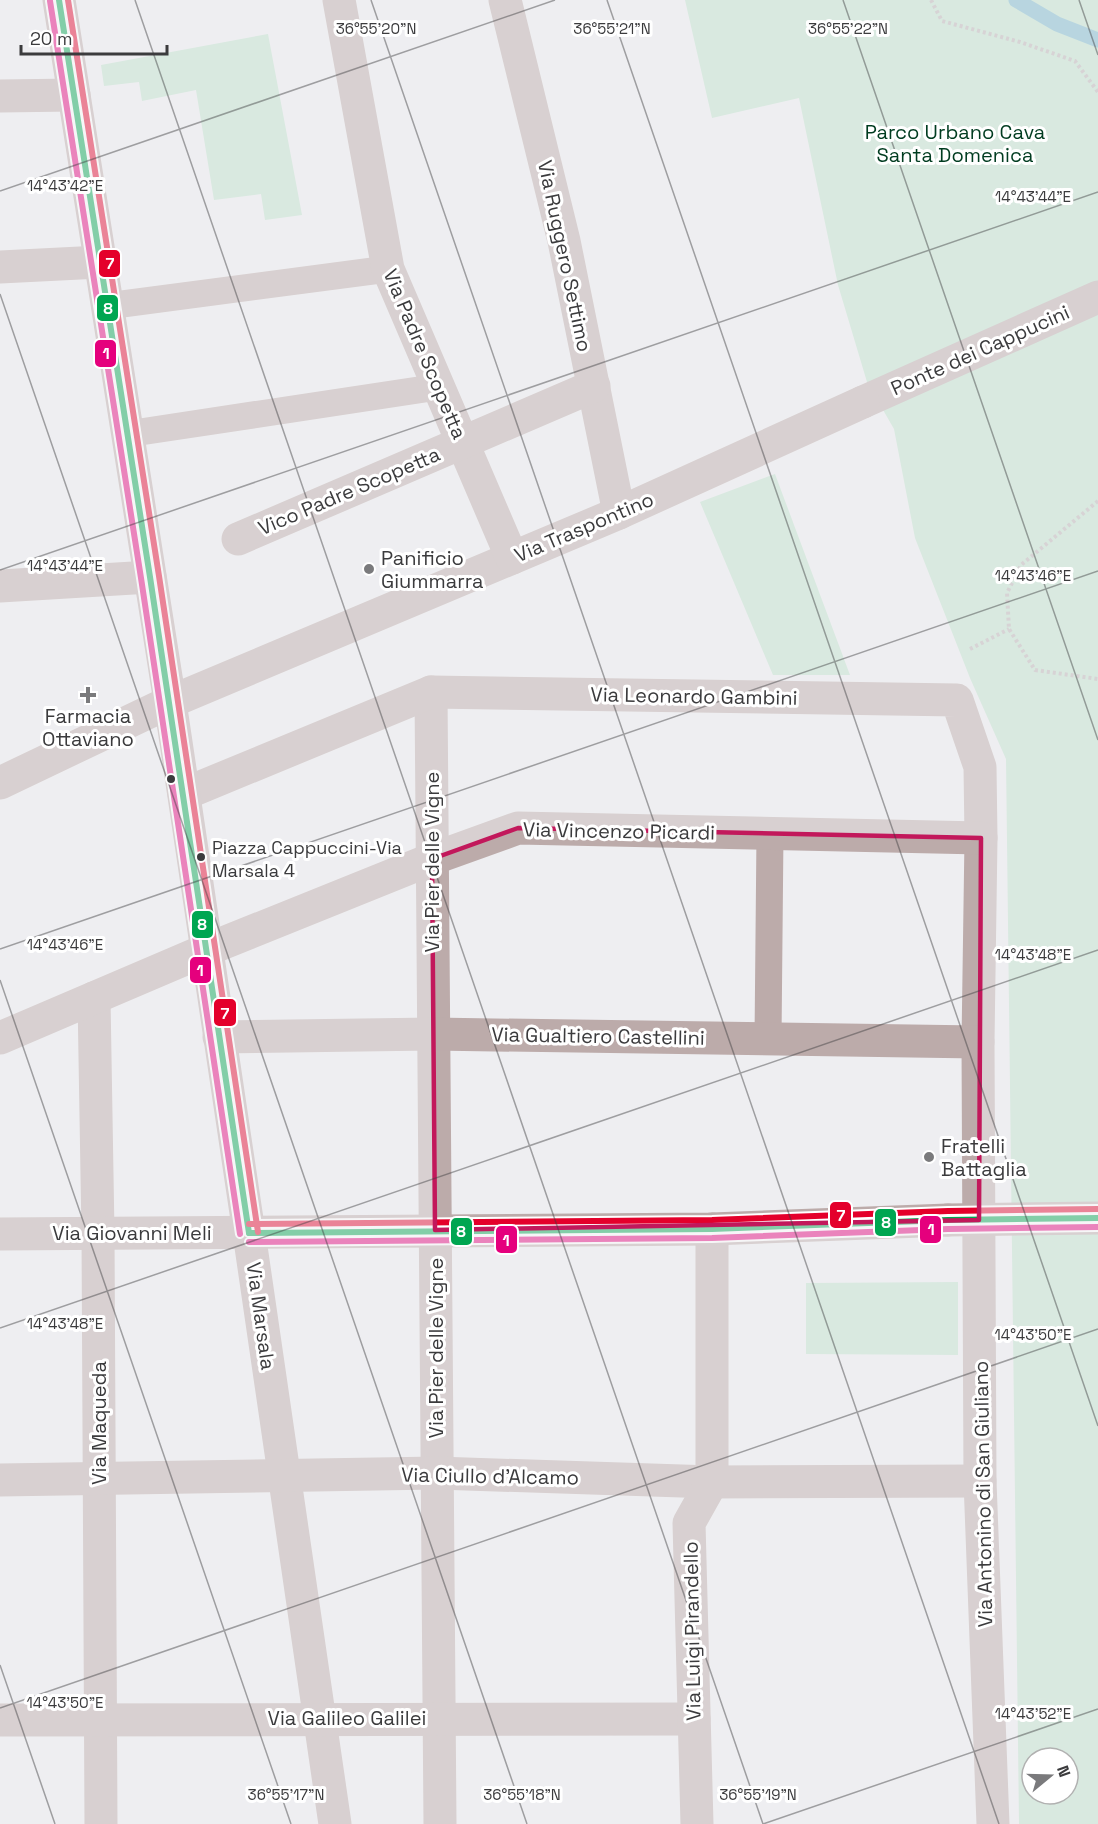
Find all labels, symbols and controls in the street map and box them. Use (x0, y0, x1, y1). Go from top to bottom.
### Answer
scale bar (21, 18, 166, 56)
text: 36°55'20"N (336, 19, 416, 38)
text: 36°55'21"N (573, 19, 651, 38)
text: 36°55'22"N (808, 19, 888, 38)
text: 20 m (30, 27, 73, 50)
park label: Parco Urbano Cava Santa Domenica (865, 119, 1045, 168)
street label: Via Ruggero Settimo (532, 158, 598, 354)
text: 14°43'42"E (27, 176, 103, 195)
text: 14°43'44"E (995, 187, 1071, 206)
line badge: 7 (98, 249, 121, 278)
text: 7 (106, 253, 115, 274)
street label: Via Padre Scopetta (377, 265, 473, 443)
line badge: 8 (96, 294, 119, 322)
text: 8 (103, 298, 113, 319)
street label: Ponte dei Cappucini (887, 299, 1073, 401)
line badge: 1 (94, 339, 117, 368)
text: 1 (102, 343, 110, 364)
street label: Vico Padre Scopetta (254, 441, 444, 541)
street label: Via Traspontino (510, 486, 658, 568)
place label: Panificio Giummarra (381, 545, 483, 594)
text: 14°43'44"E (27, 556, 103, 575)
marker: Panificio Giummarra (362, 562, 376, 576)
text: 14°43'46"E (995, 566, 1071, 585)
street label: Via Leonardo Gambini (590, 681, 798, 711)
marker: Farmacia Ottaviano (81, 688, 95, 702)
place label: Farmacia Ottaviano (42, 703, 134, 752)
street label: Via Pier delle Vigne (419, 772, 445, 952)
unlabelled marker (165, 773, 177, 785)
street label: Via Vincenzo Picardi (523, 816, 715, 846)
place label: Piazza Cappuccini-Via Marsala 4 (212, 836, 402, 882)
marker: Piazza Cappuccini-Via Marsala 4 (195, 851, 207, 863)
line badge: 8 (191, 910, 214, 939)
text: 8 (197, 914, 207, 935)
text: 14°43'46"E (27, 935, 103, 954)
text: 14°43'48"E (995, 945, 1071, 964)
line badge: 1 (189, 956, 212, 984)
text: 1 (196, 960, 204, 981)
line badge: 7 (213, 998, 237, 1027)
text: 7 (221, 1003, 230, 1024)
street label: Via Gualtiero Castellini (491, 1021, 705, 1051)
place label: Fratelli Battaglia (941, 1133, 1027, 1182)
marker: Fratelli Battaglia (922, 1150, 936, 1164)
line badge: 7 (829, 1201, 852, 1229)
text: 7 (837, 1205, 846, 1226)
line badge: 8 (874, 1208, 897, 1237)
text: 8 (881, 1212, 891, 1233)
line badge: 1 (919, 1215, 942, 1244)
line badge: 8 (450, 1217, 473, 1246)
text: 1 (927, 1219, 935, 1240)
street label: Via Giovanni Meli (52, 1220, 212, 1246)
text: 8 (456, 1221, 466, 1242)
line badge: 1 (495, 1225, 518, 1254)
text: 1 (502, 1230, 510, 1251)
street label: Via Pier delle Vigne (423, 1258, 449, 1438)
street label: Via Marsala (241, 1260, 281, 1372)
text: 14°43'48"E (27, 1314, 103, 1333)
text: 14°43'50"E (995, 1325, 1071, 1344)
street label: Via Antonino di San Giuliano (968, 1360, 998, 1628)
street label: Via Maqueda (86, 1361, 112, 1485)
street label: Via Ciullo d'Alcamo (401, 1461, 579, 1491)
street label: Via Luigi Pirandello (677, 1541, 707, 1721)
text: 14°43'50"E (27, 1693, 103, 1712)
text: 14°43'52"E (995, 1704, 1071, 1723)
street label: Via Galileo Galilei (268, 1705, 426, 1731)
north arrow (1020, 1746, 1080, 1806)
text: N (1052, 1763, 1075, 1780)
text: 36°55'17"N (248, 1785, 324, 1804)
text: 36°55'18"N (483, 1785, 561, 1804)
text: 36°55'19"N (719, 1785, 797, 1804)

